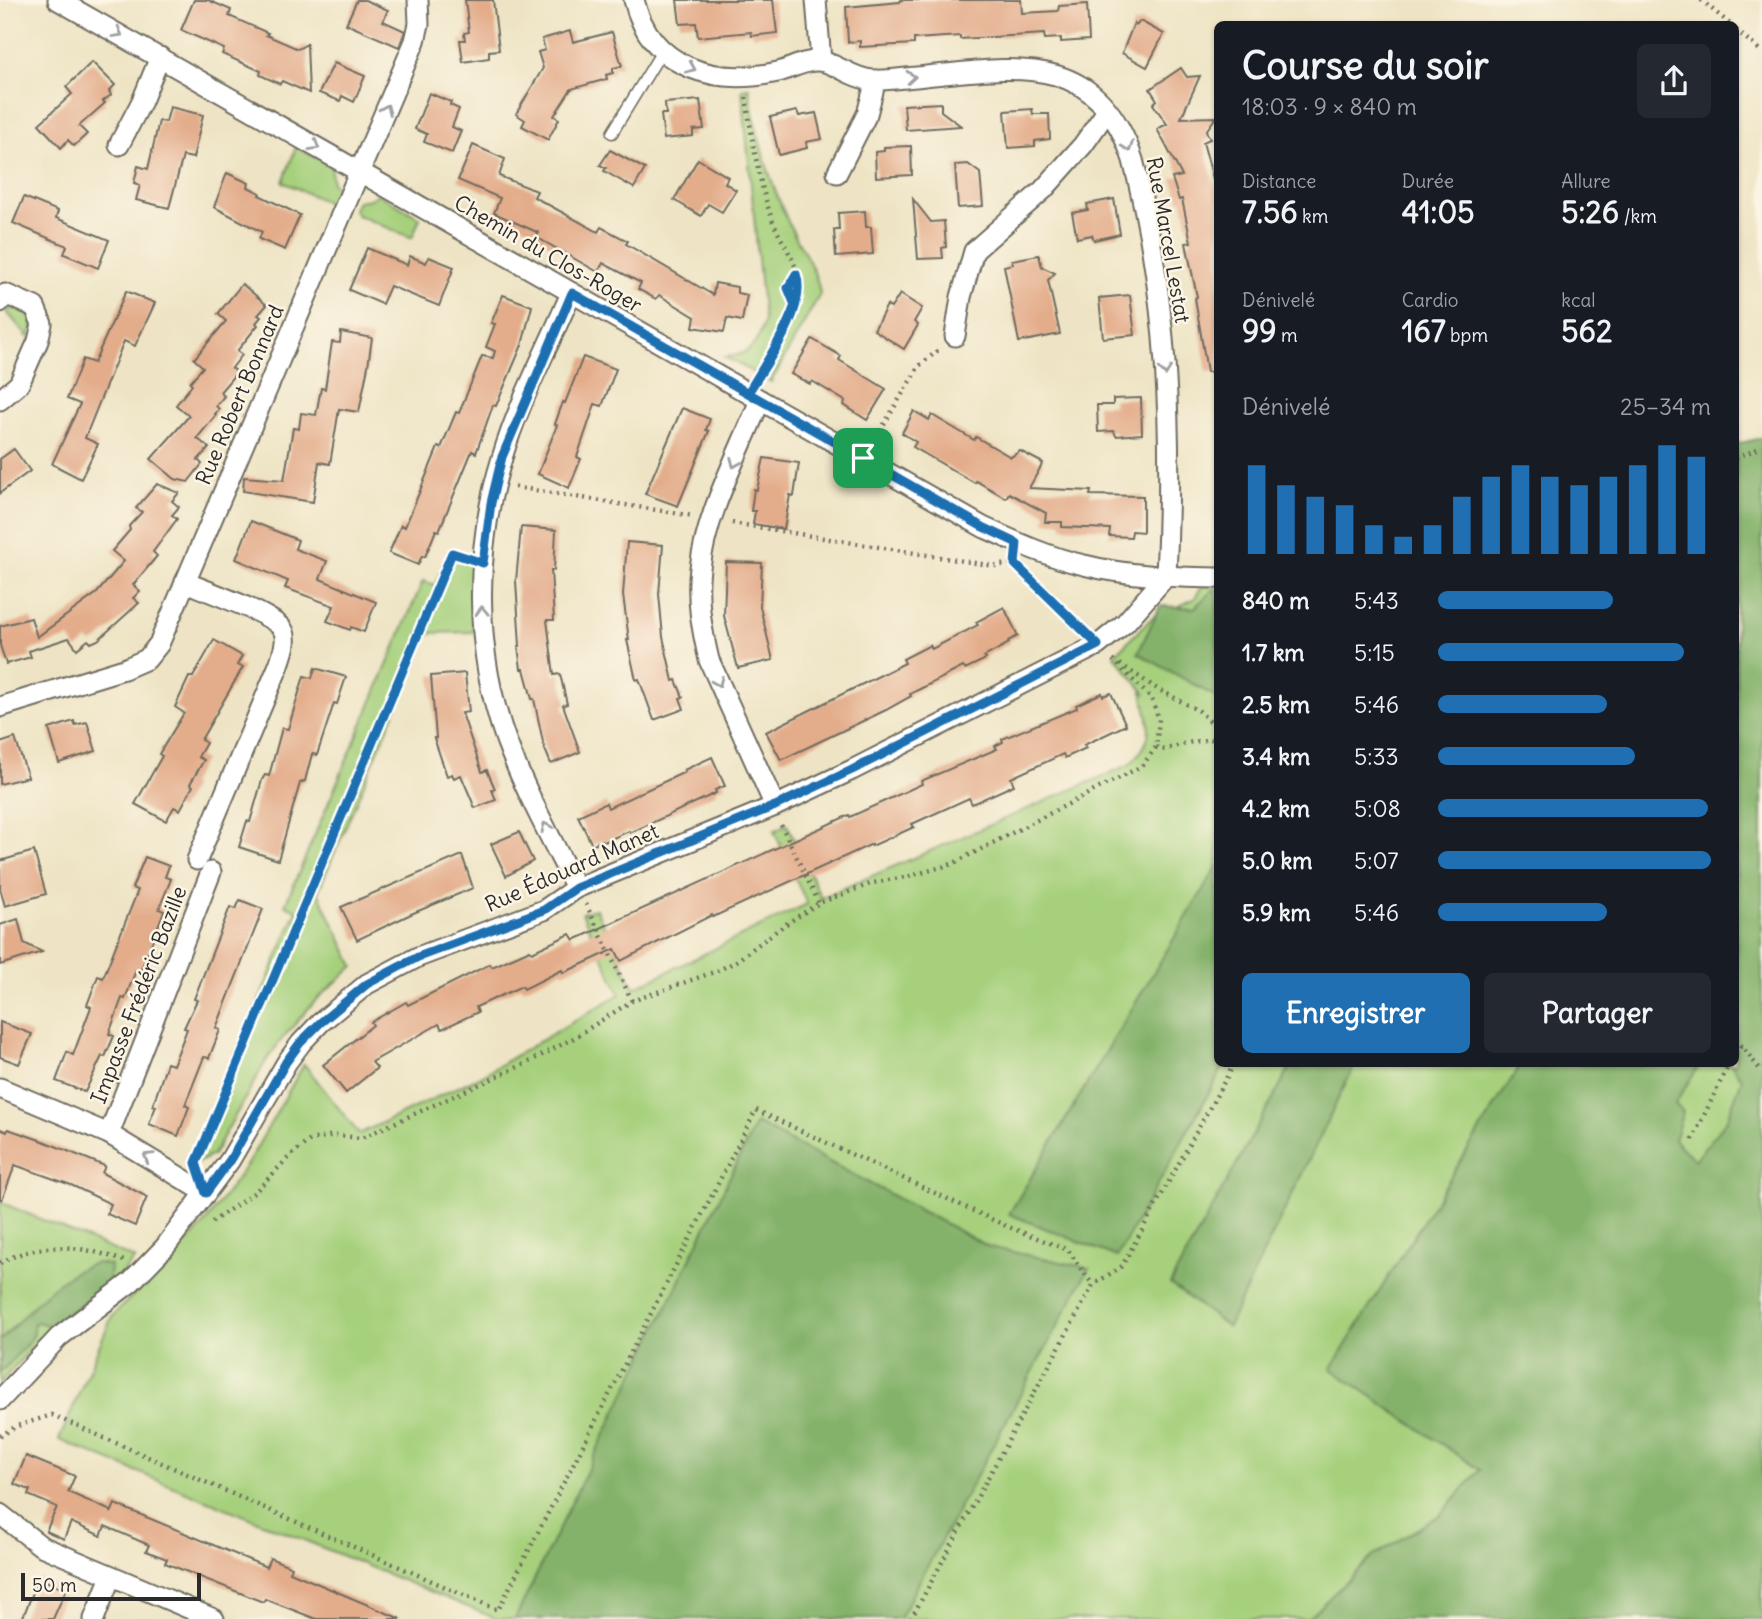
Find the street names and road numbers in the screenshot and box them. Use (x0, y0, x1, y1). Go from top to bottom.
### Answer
street label: Rue Marcel Lestat (1141, 155, 1196, 325)
street label: Chemin du Clos-Roger (450, 189, 647, 319)
street label: Rue Robert Bonnard (189, 301, 290, 489)
street label: Rue Édouard Manet (481, 817, 663, 918)
street label: Impasse Frédéric Bazille (85, 882, 192, 1107)

